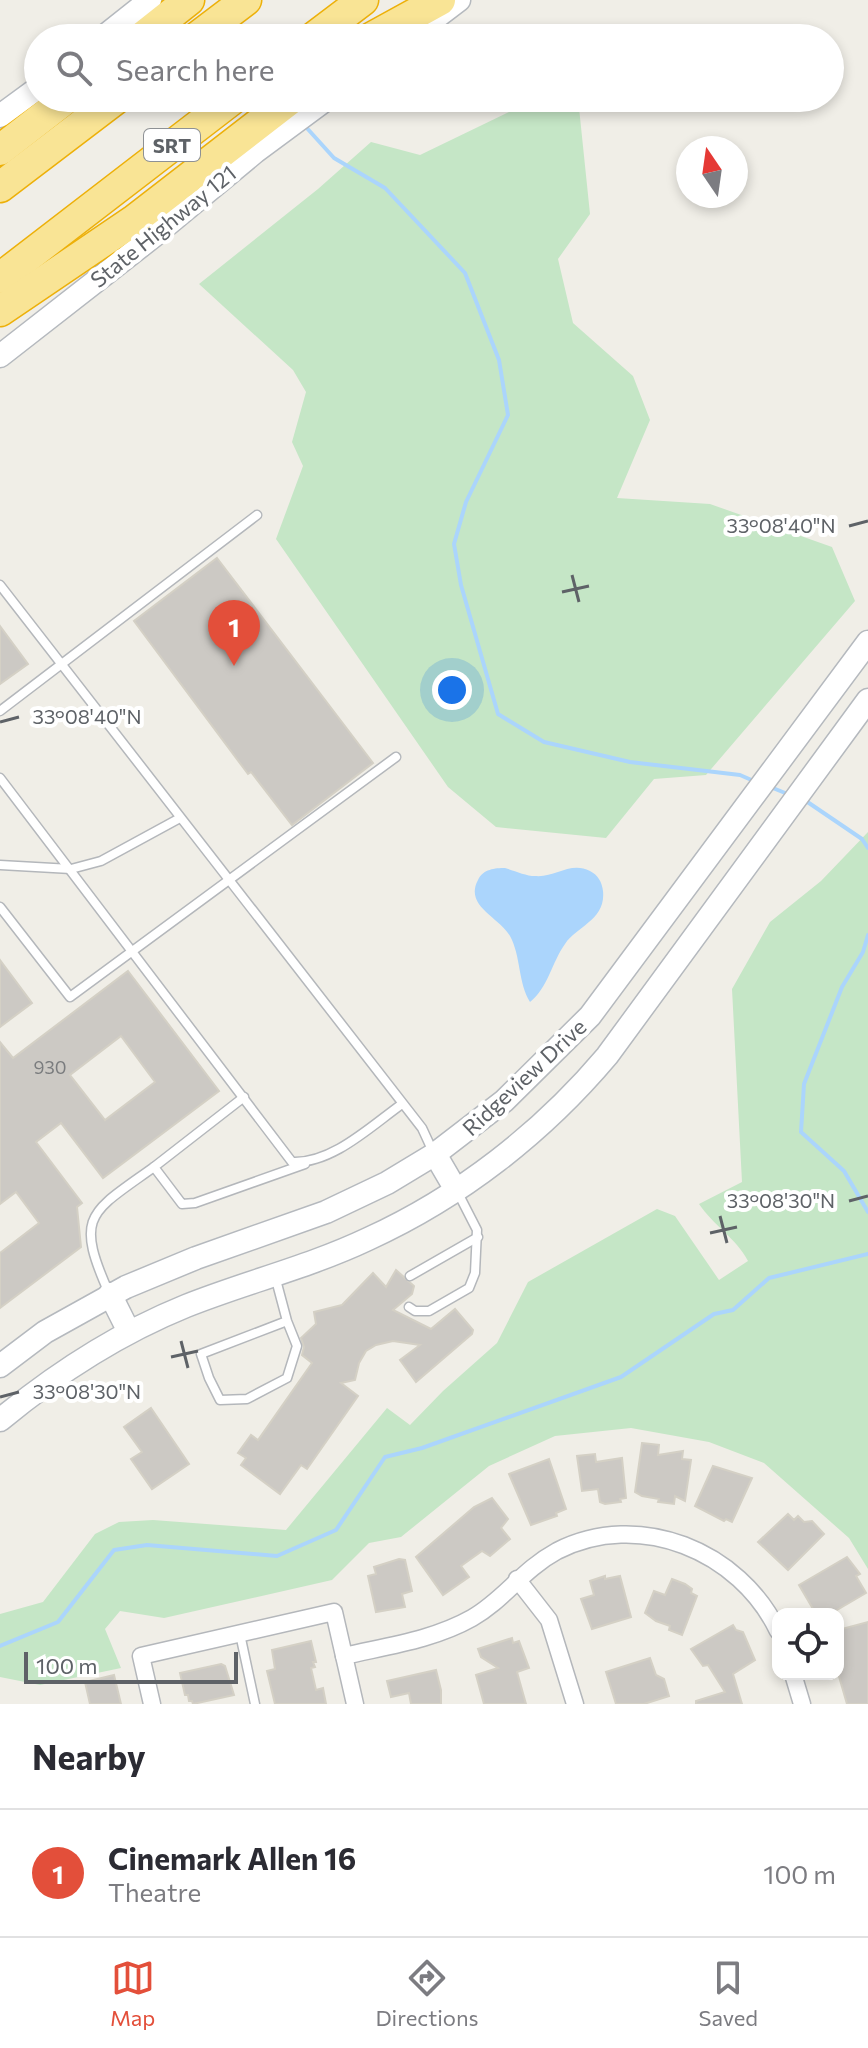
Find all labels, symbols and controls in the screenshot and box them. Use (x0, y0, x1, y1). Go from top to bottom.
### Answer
search box (24, 24, 844, 112)
icon: search (52, 46, 96, 90)
text: Search here (116, 50, 275, 87)
road number: SRT (144, 129, 200, 161)
north arrow (676, 136, 748, 208)
street label: State Highway 121 (85, 159, 241, 293)
text: 33°08'40"N (727, 513, 835, 537)
pin: 1 (208, 600, 260, 666)
your location (432, 670, 472, 710)
text: 33°08'40"N (33, 704, 141, 728)
street label: Ridgeview Drive (457, 1013, 591, 1141)
house number: 930 (34, 1056, 66, 1078)
text: 33°08'30"N (727, 1188, 835, 1212)
text: 33°08'30"N (33, 1379, 141, 1403)
map controls (772, 1608, 844, 1680)
button: locate (772, 1608, 844, 1680)
scale bar (24, 1648, 238, 1684)
text: 100 m (36, 1652, 98, 1679)
text: Nearby (32, 1735, 146, 1777)
text: Cinemark Allen 16 (108, 1839, 356, 1876)
text: 1 (52, 1858, 64, 1889)
text: 100 m (763, 1858, 836, 1889)
text: Theatre (108, 1876, 201, 1907)
tab: Map (110, 1956, 155, 2031)
tab: Directions (375, 1956, 479, 2031)
tab: Saved (699, 1956, 758, 2031)

